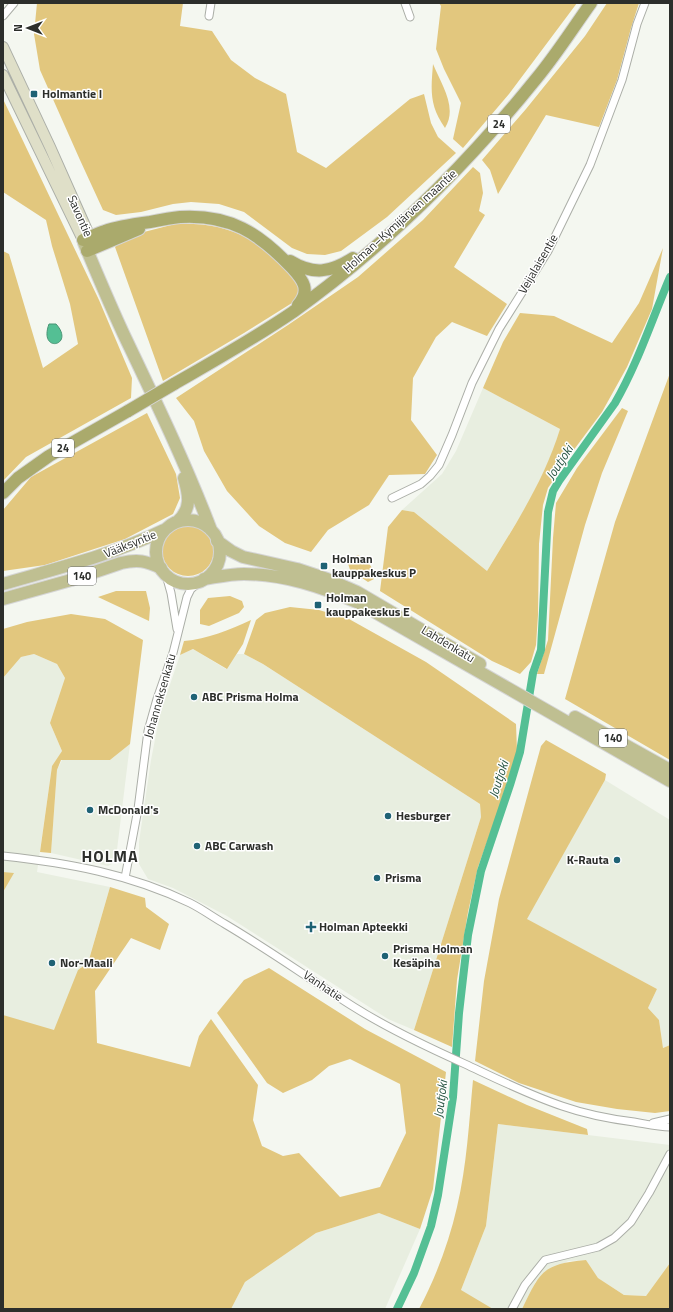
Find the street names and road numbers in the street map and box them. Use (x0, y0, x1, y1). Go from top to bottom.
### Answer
road number: 24 (488, 115, 510, 133)
street label: Holman–Kymijärven maantie (339, 164, 461, 277)
street label: Savontie (63, 192, 98, 240)
street label: Veijalaisentie (513, 230, 562, 297)
road number: 24 (52, 439, 74, 457)
street label: Vääksyntie (101, 524, 159, 563)
road number: 140 (68, 567, 96, 585)
street label: Lahdenkatu (418, 620, 479, 667)
street label: Johanneksenkatu (138, 651, 181, 740)
road number: 140 (599, 729, 627, 747)
street label: Vanhatie (300, 965, 347, 1006)

